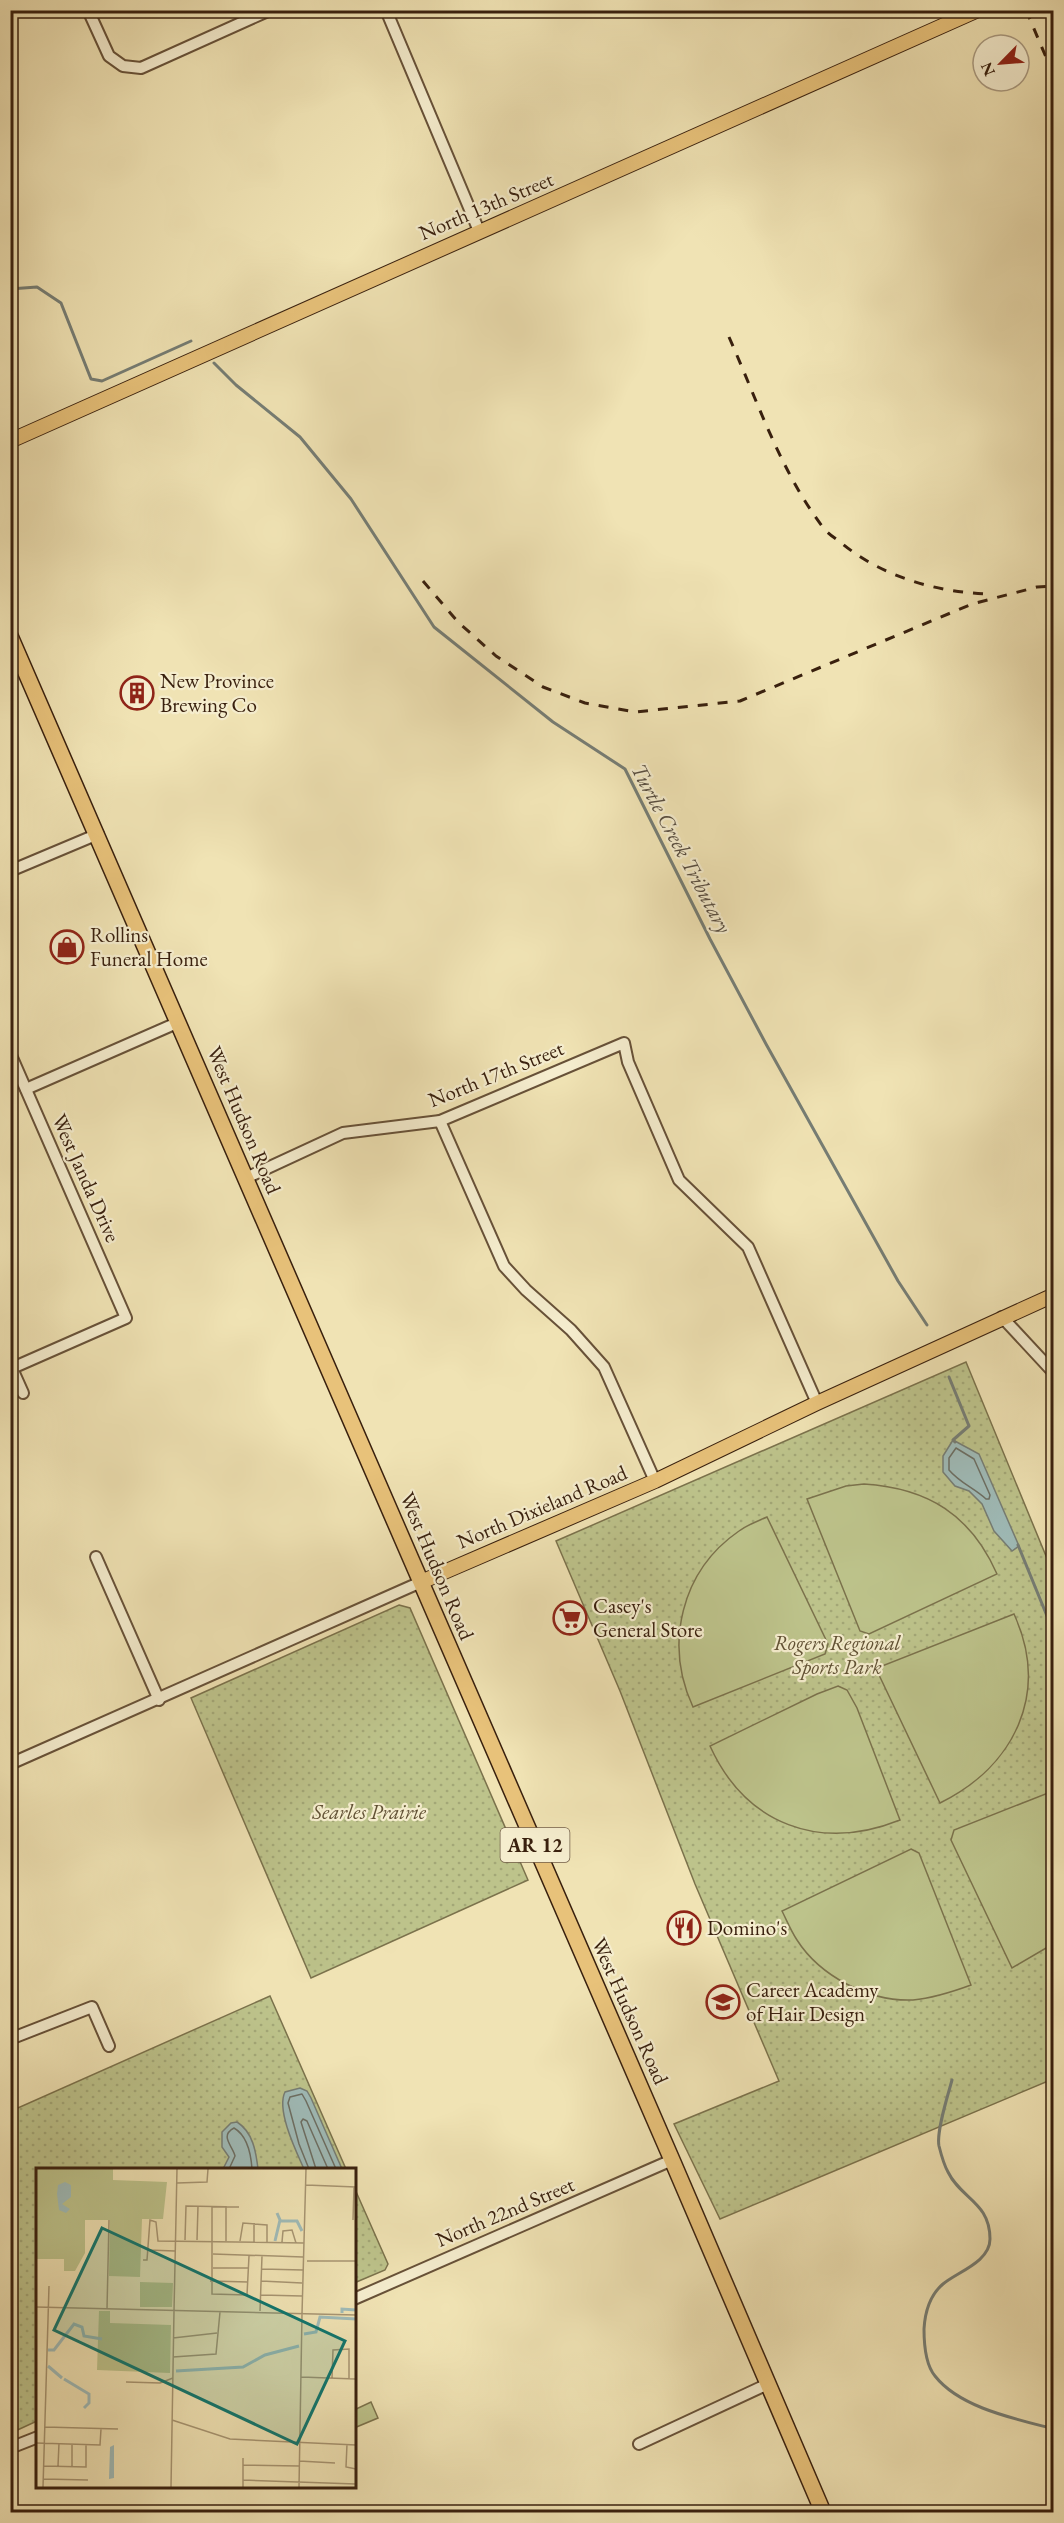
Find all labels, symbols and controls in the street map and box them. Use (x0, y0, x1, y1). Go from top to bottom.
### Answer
north arrow (971, 33, 1031, 93)
text: N (976, 59, 1000, 79)
street label: North 13th Street (414, 165, 558, 246)
place label: New Province Brewing Co (160, 667, 274, 718)
building icon: New Province Brewing Co (119, 675, 155, 711)
water label: Turtle Creek Tributary (625, 758, 739, 938)
place label: Rollins Funeral Home (90, 921, 208, 972)
shop icon: Rollins Funeral Home (49, 929, 85, 965)
street label: North 17th Street (424, 1034, 568, 1113)
street label: West Hudson Road (201, 1042, 288, 1198)
street label: West Janda Drive (46, 1109, 127, 1246)
street label: North Dixieland Road (453, 1458, 631, 1555)
street label: West Hudson Road (394, 1488, 481, 1644)
place label: Casey's General Store (593, 1592, 702, 1643)
supermarket icon: Casey's General Store (552, 1600, 588, 1636)
park label: Rogers Regional Sports Park (773, 1629, 902, 1680)
park label: Searles Prairie (311, 1798, 427, 1825)
road number: AR 12 (500, 1828, 570, 1862)
restaurant icon: Domino's (666, 1910, 702, 1946)
place label: Domino's (707, 1914, 787, 1941)
street label: West Hudson Road (586, 1933, 675, 2089)
place label: Career Academy of Hair Design (746, 1976, 879, 2027)
school or university icon: Career Academy of Hair Design (705, 1984, 741, 2020)
inset map (36, 2168, 356, 2487)
street label: North 22nd Street (431, 2170, 578, 2253)

